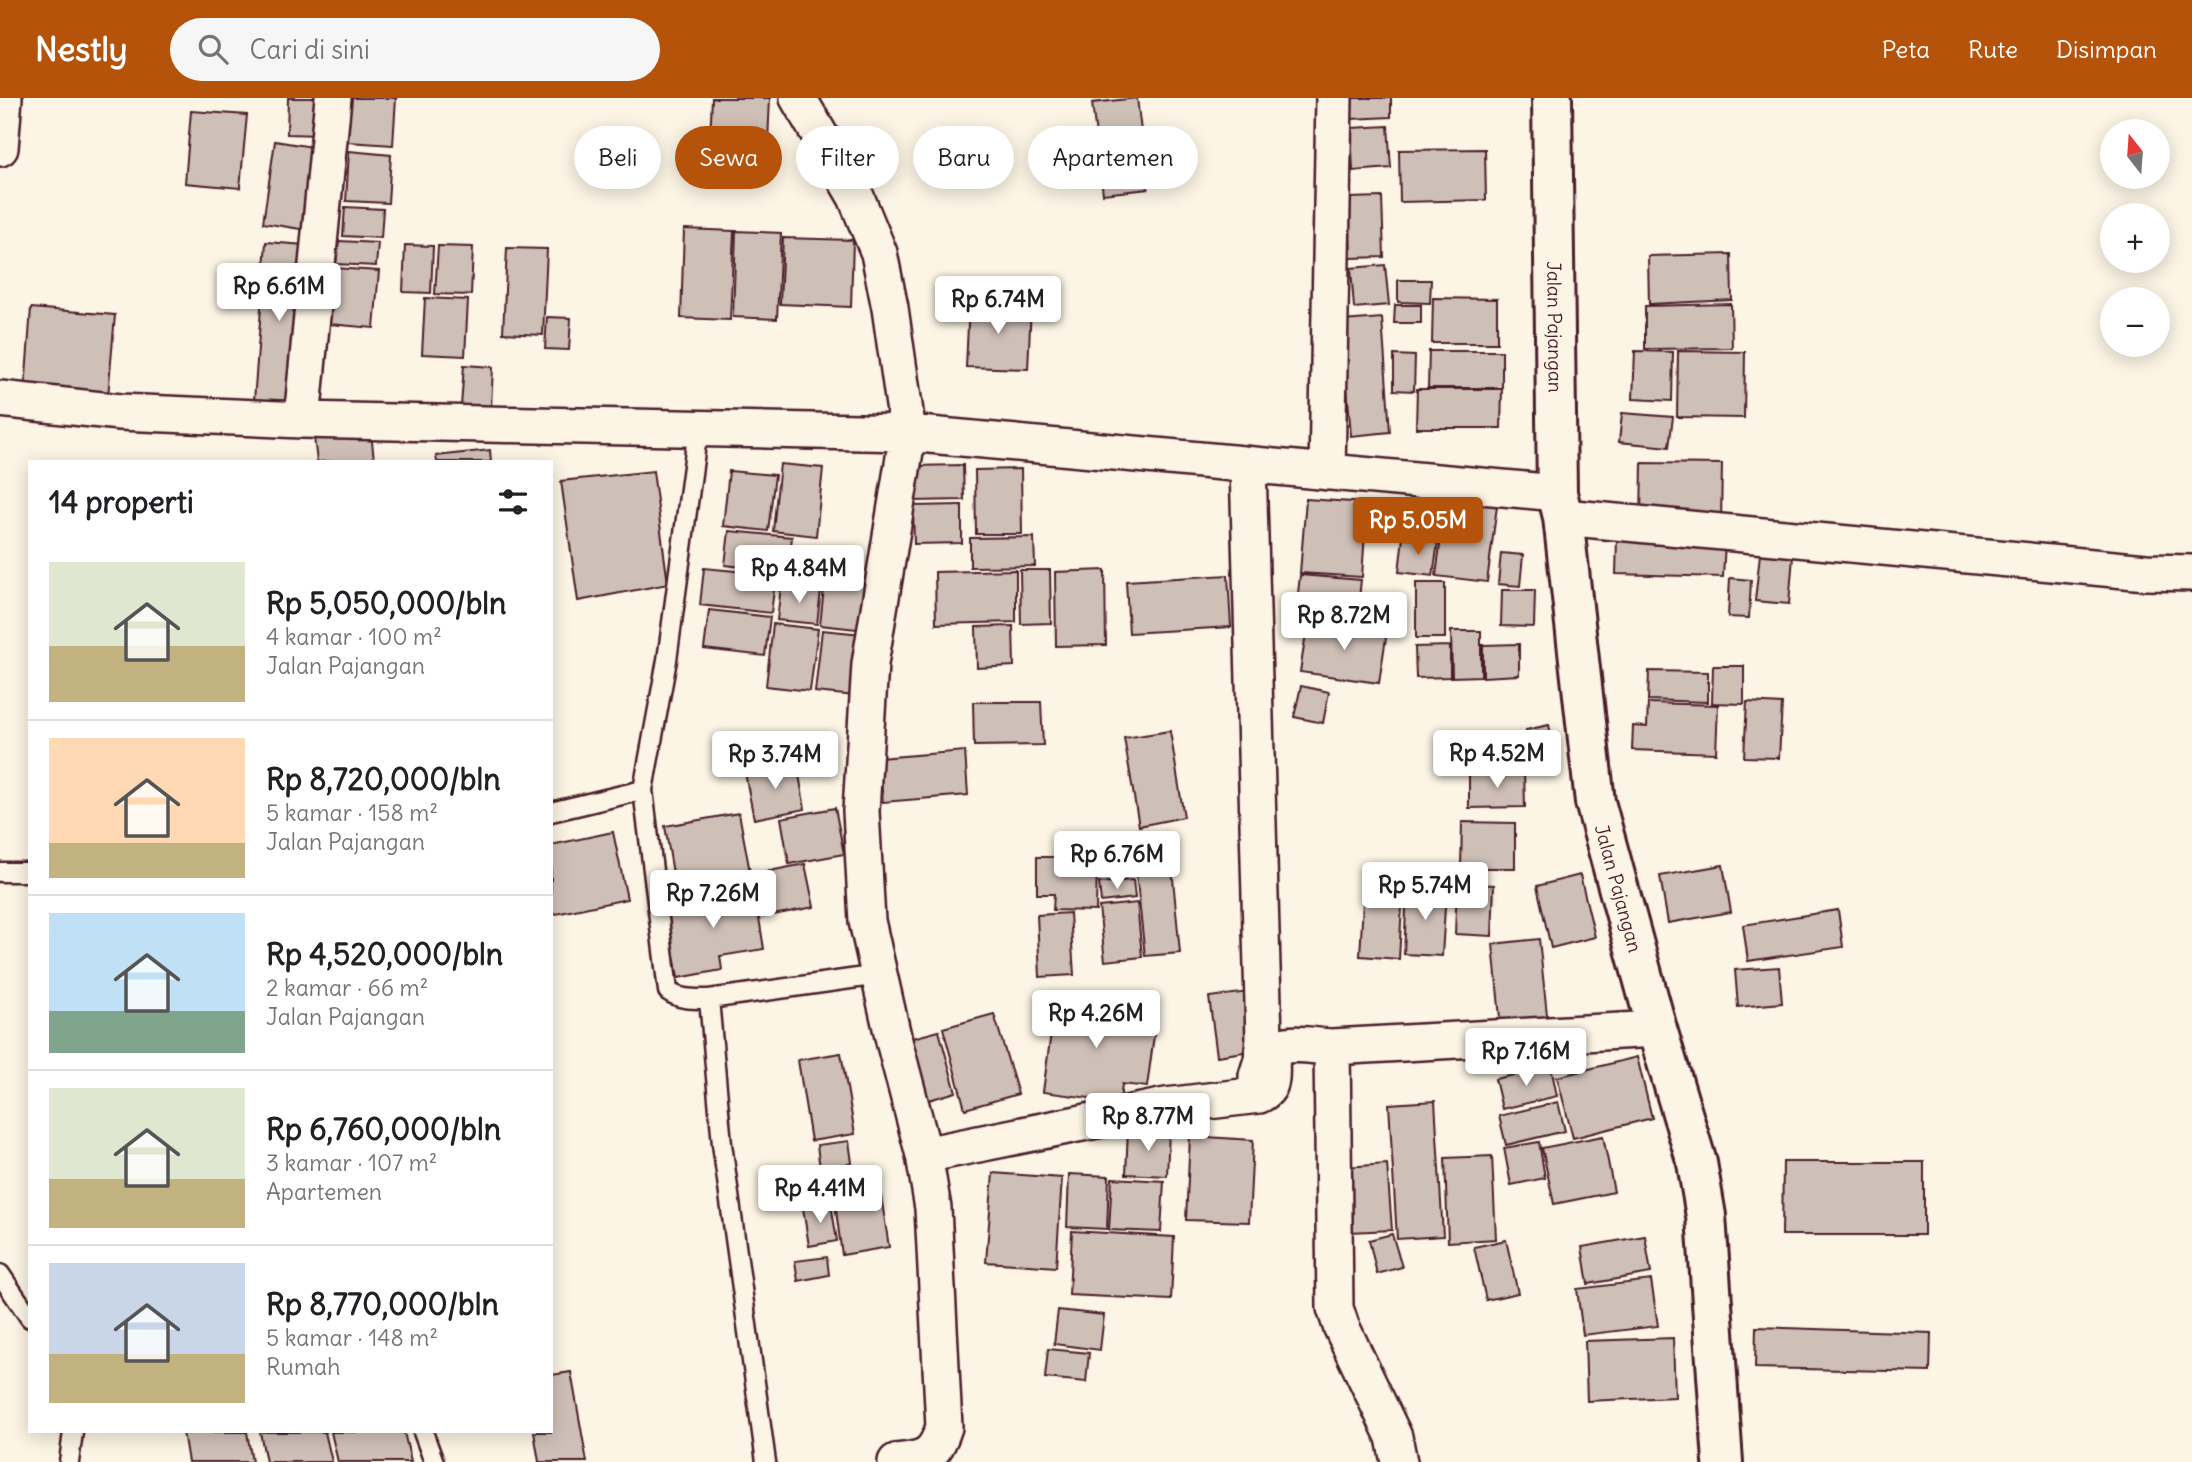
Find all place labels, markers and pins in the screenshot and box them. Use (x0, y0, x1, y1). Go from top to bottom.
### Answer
pin: Rp 6.61M (207, 264, 351, 323)
pin: Rp 6.74M (926, 276, 1070, 336)
pin: Rp 5.05M (1346, 498, 1490, 557)
pin: Rp 4.84M (727, 546, 871, 605)
pin: Rp 8.72M (1272, 592, 1416, 652)
pin: Rp 4.52M (1425, 730, 1569, 790)
pin: Rp 3.74M (703, 732, 847, 791)
pin: Rp 6.76M (1045, 832, 1189, 891)
pin: Rp 5.74M (1353, 862, 1497, 922)
pin: Rp 7.26M (641, 870, 785, 930)
pin: Rp 4.26M (1024, 990, 1168, 1050)
pin: Rp 7.16M (1454, 1028, 1598, 1088)
pin: Rp 8.77M (1076, 1094, 1220, 1153)
pin: Rp 4.41M (748, 1166, 892, 1225)

